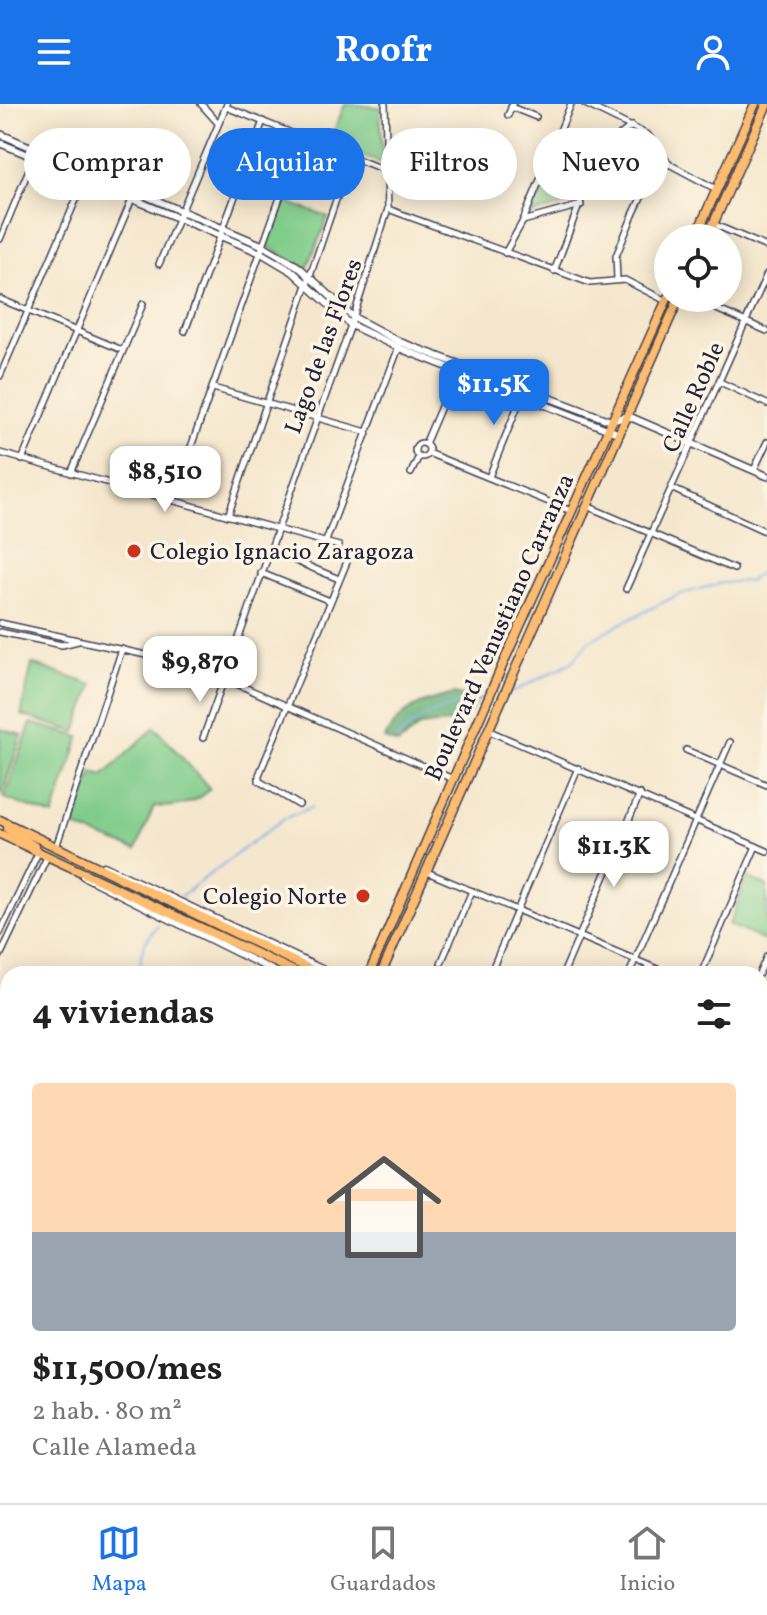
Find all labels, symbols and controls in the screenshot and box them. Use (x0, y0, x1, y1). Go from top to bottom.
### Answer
text: Roofr (335, 27, 432, 77)
icon: menu (32, 30, 76, 74)
icon: person (691, 30, 735, 74)
chip: Comprar (24, 128, 191, 200)
chip: Alquilar (207, 128, 365, 200)
chip: Filtros (381, 128, 517, 200)
chip: Nuevo (533, 128, 668, 200)
map controls (654, 224, 742, 312)
button: locate (654, 224, 742, 312)
street label: Lago de las Flores (277, 254, 372, 439)
street label: Calle Roble (655, 337, 734, 459)
pin: $11.5K (429, 359, 559, 427)
text: $11.5K (457, 367, 531, 403)
pin: $8,510 (100, 446, 230, 514)
text: $8,510 (128, 454, 202, 490)
street label: Boulevard Venustiano Carranza (418, 469, 584, 787)
place label: Colegio Ignacio Zaragoza (150, 536, 414, 570)
marker: Colegio Ignacio Zaragoza (125, 542, 143, 560)
pin: $9,870 (135, 636, 265, 704)
text: $9,870 (161, 644, 239, 680)
pin: $11.3K (549, 821, 679, 889)
text: $11.3K (577, 829, 651, 865)
place label: Colegio Norte (203, 881, 347, 915)
marker: Colegio Norte (354, 887, 372, 905)
text: 4 viviendas (32, 991, 215, 1038)
icon: filters (692, 992, 736, 1036)
icon: home (312, 1135, 456, 1279)
text: $11,500/mes (32, 1347, 222, 1394)
text: 2 hab. · 80 m² (32, 1394, 182, 1430)
text: Calle Alameda (32, 1430, 197, 1466)
tab: Mapa (92, 1521, 147, 1600)
tab: Guardados (330, 1521, 436, 1600)
tab: Inicio (619, 1521, 675, 1600)

